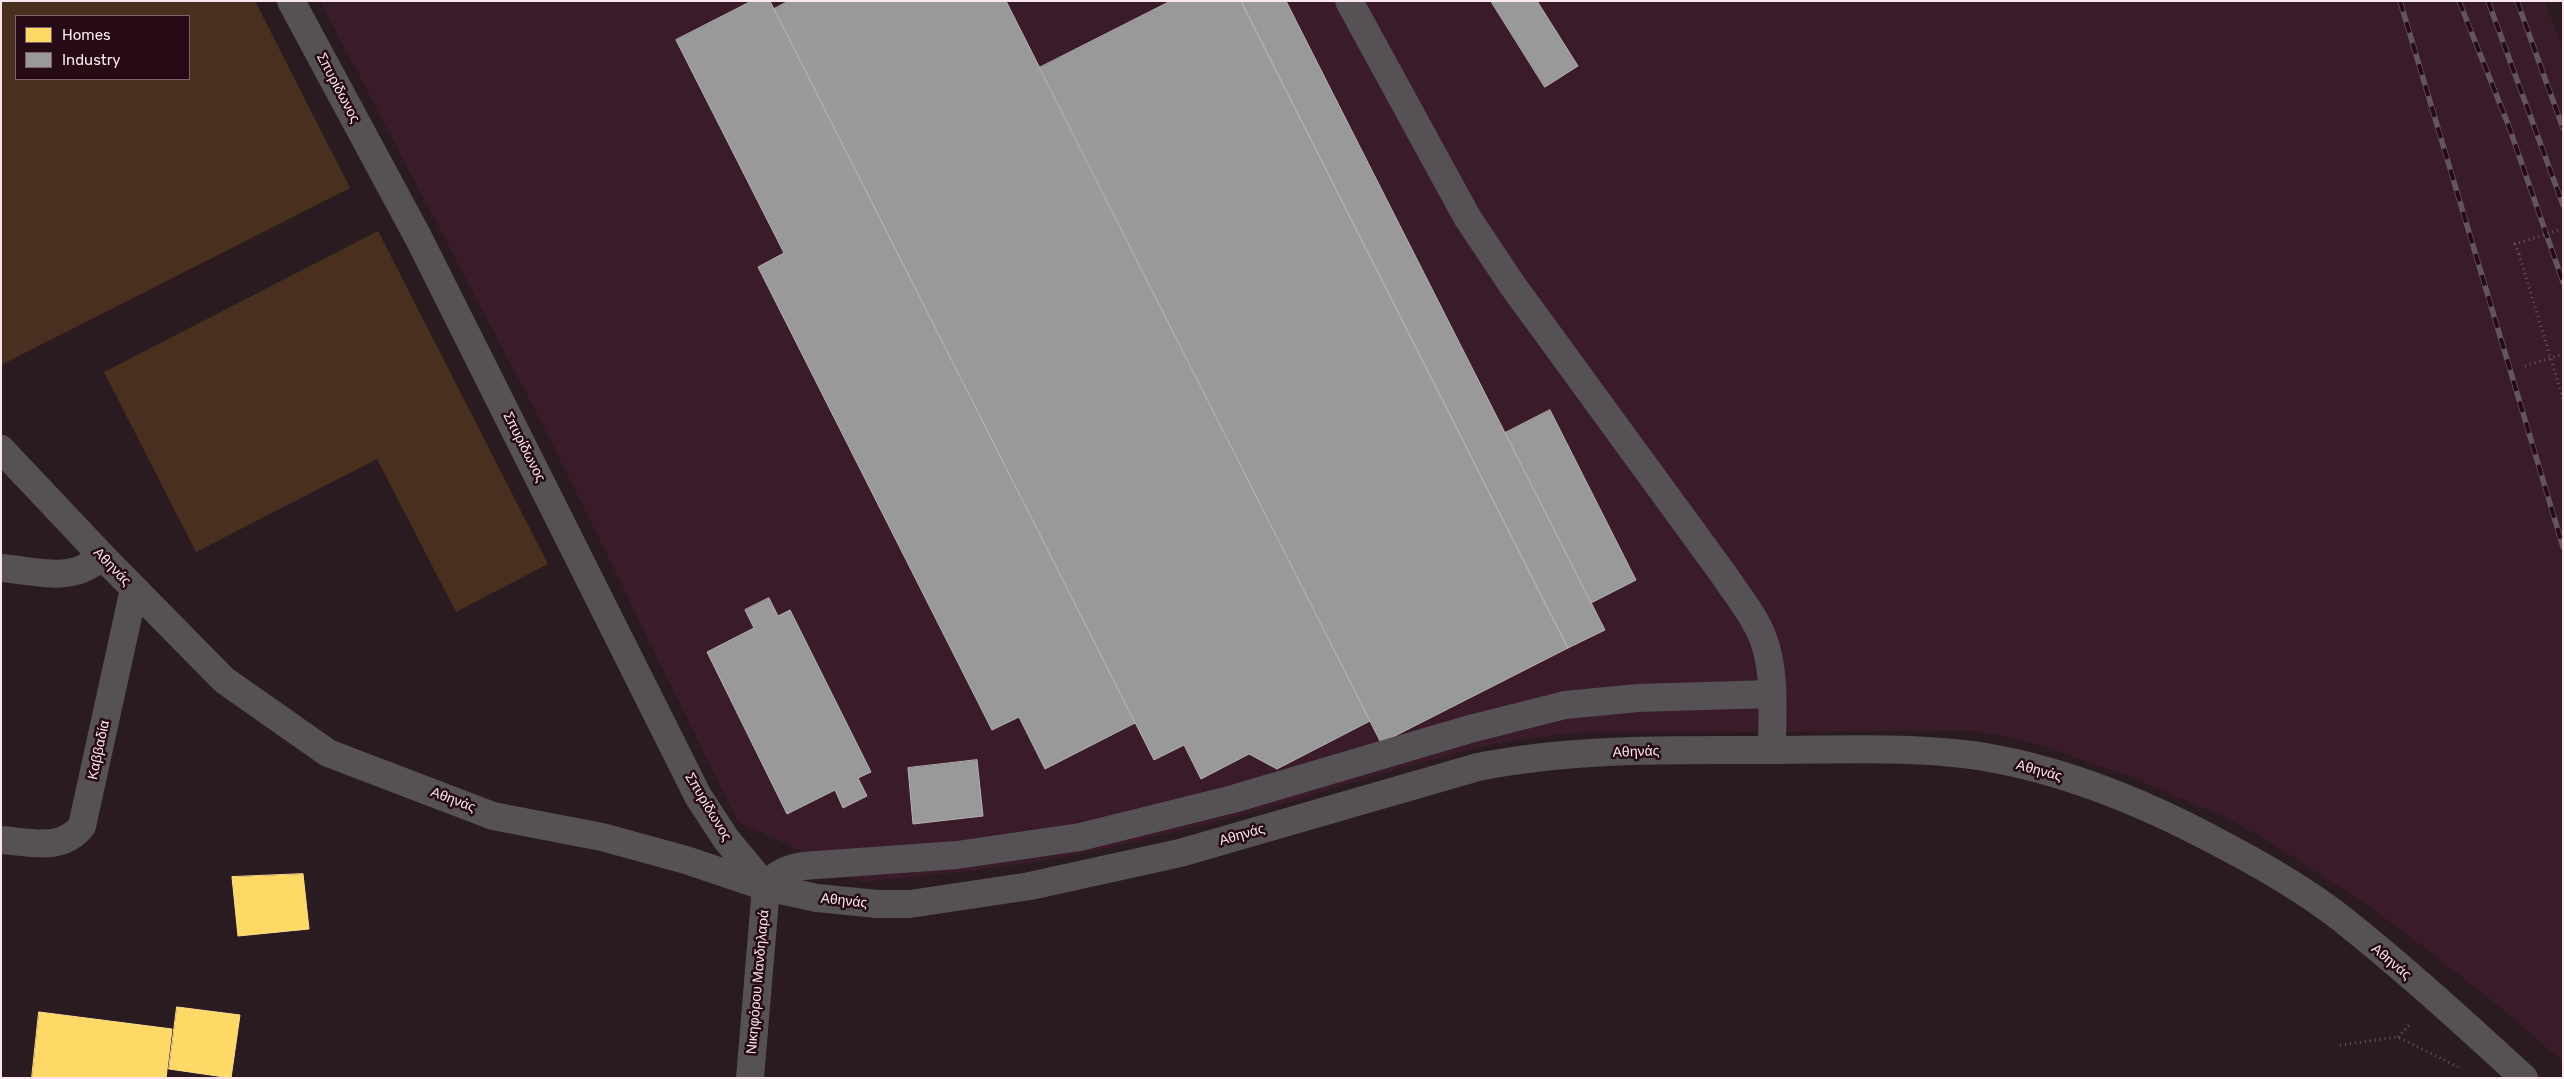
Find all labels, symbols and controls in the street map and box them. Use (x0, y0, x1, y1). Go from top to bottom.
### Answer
legend (15, 15, 190, 80)
text: Homes (62, 26, 111, 44)
street label: Σπυρίδωνος (313, 50, 363, 126)
text: Industry (62, 51, 121, 69)
street label: Σπυρίδωνος (499, 409, 549, 485)
street label: Αθηνάς (90, 544, 134, 590)
street label: Καββαδία (84, 719, 114, 781)
street label: Αθηνάς (1612, 743, 1660, 761)
street label: Αθηνάς (2014, 757, 2064, 785)
street label: Σπυρίδωνος (681, 770, 735, 844)
street label: Αθηνάς (428, 784, 478, 816)
street label: Αθηνάς (1217, 820, 1267, 850)
street label: Αθηνάς (820, 890, 868, 912)
street label: Νικηφόρου Μανδηλαρά (743, 909, 773, 1055)
street label: Αθηνάς (2368, 941, 2414, 983)

